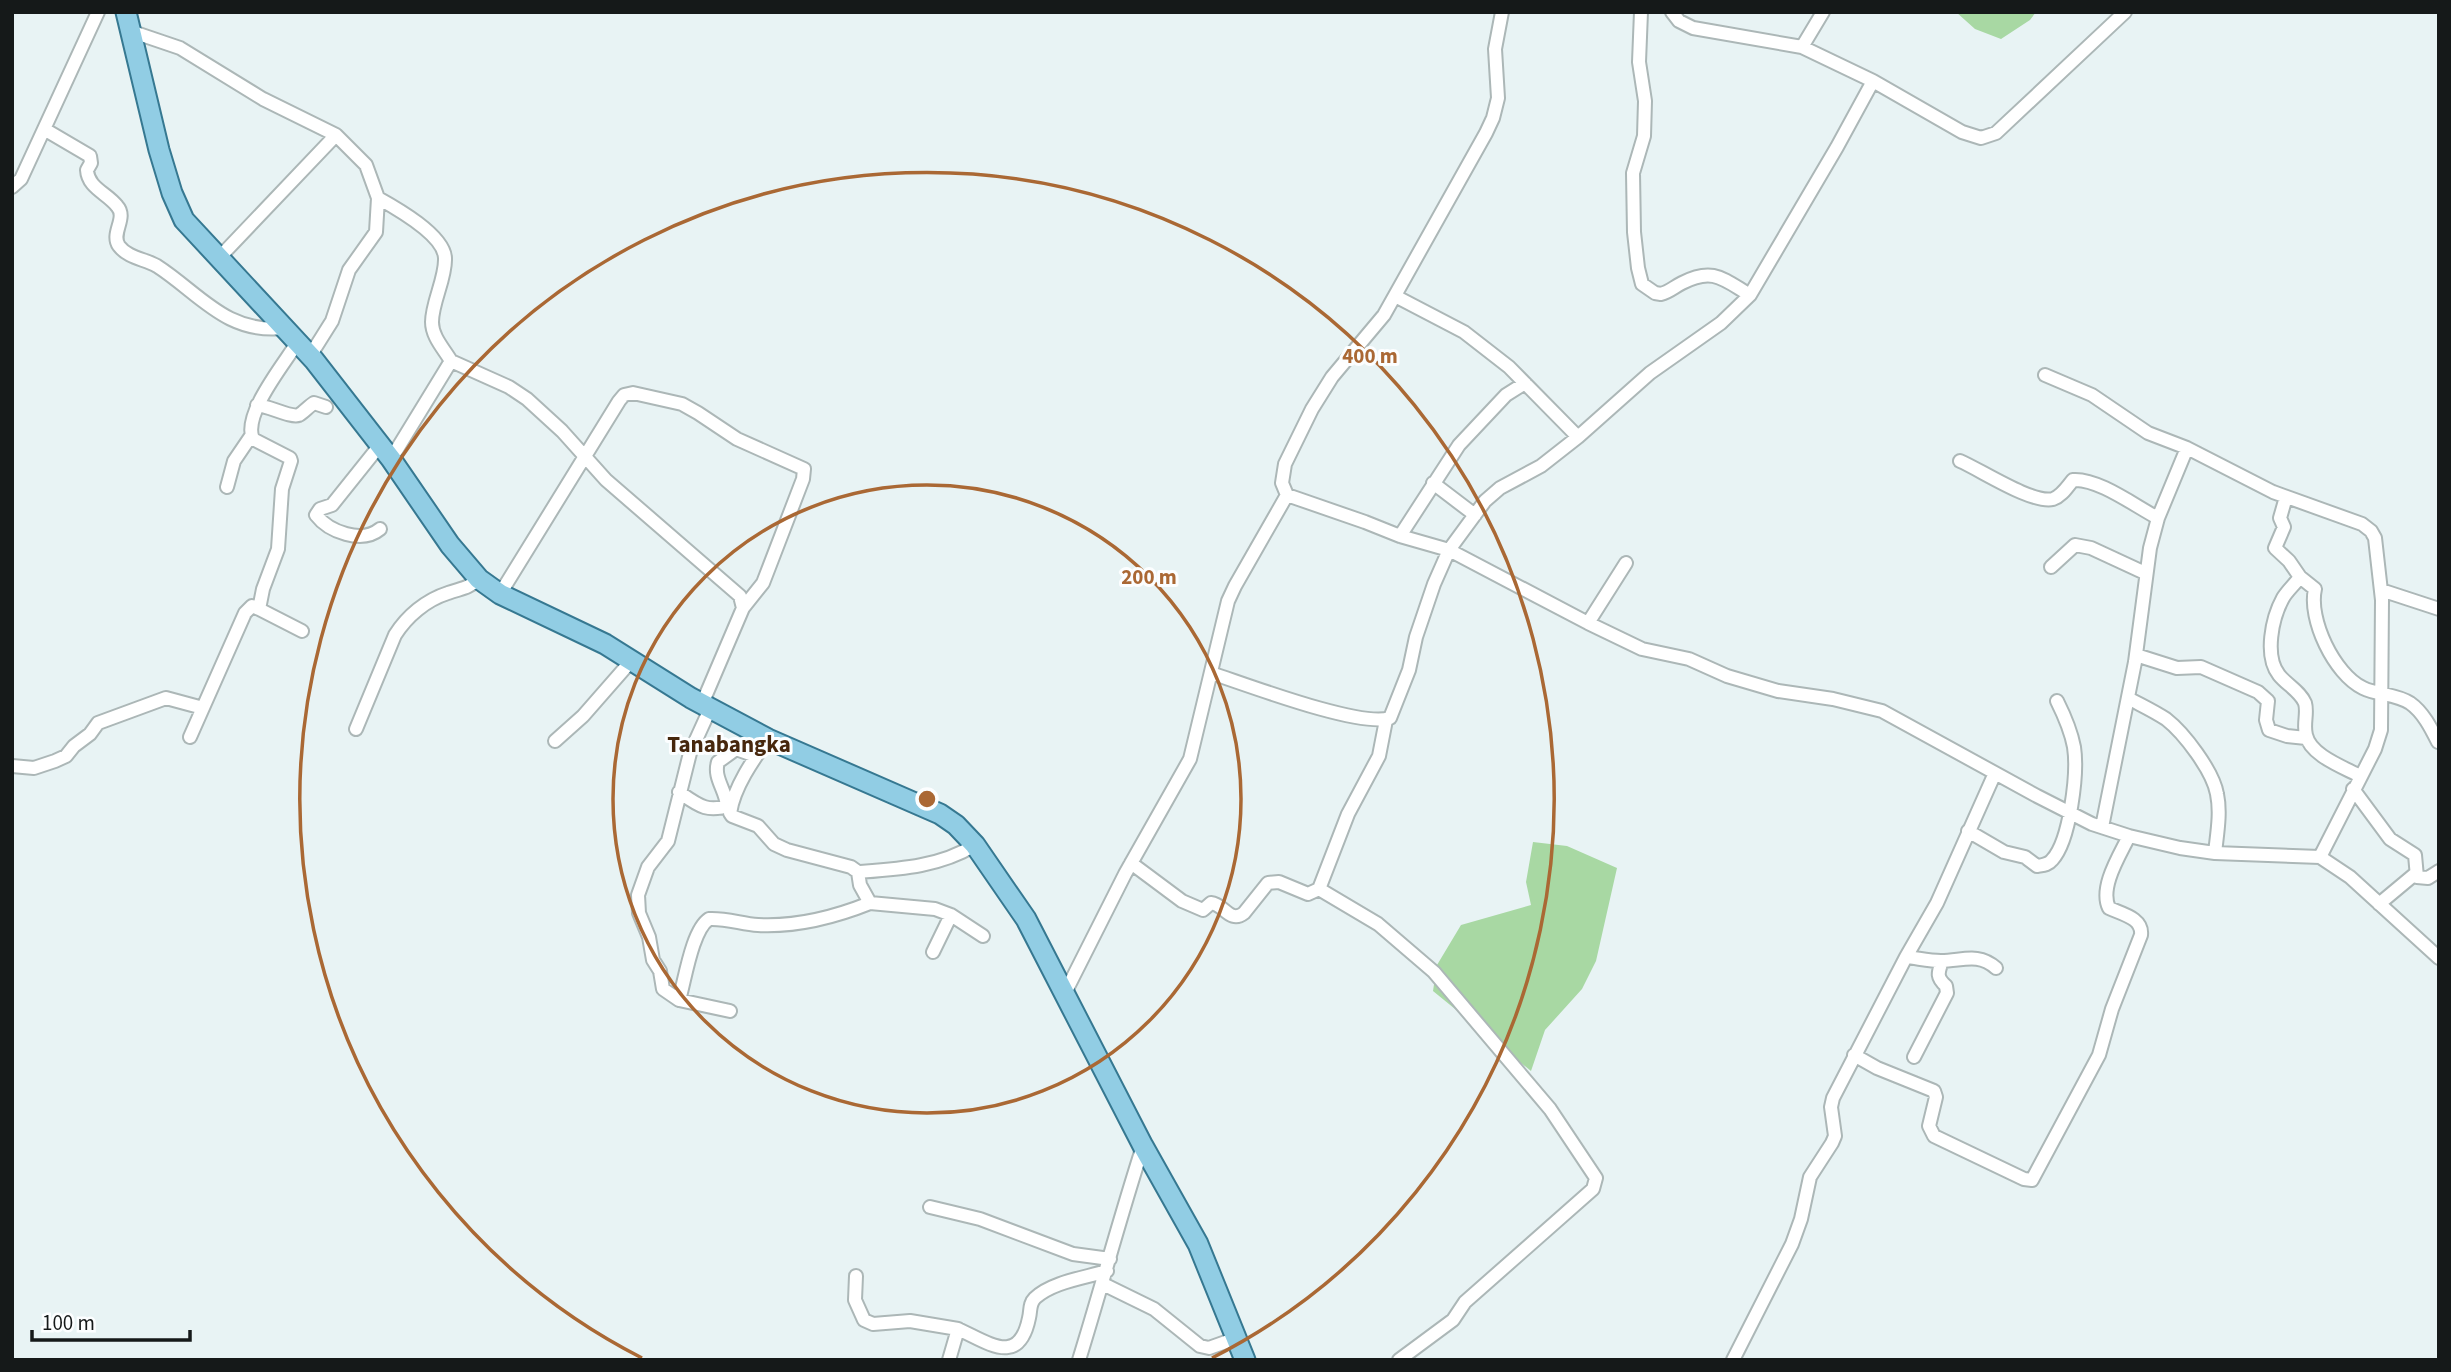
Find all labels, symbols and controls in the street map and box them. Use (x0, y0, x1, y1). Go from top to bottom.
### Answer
text: 400 m (1342, 341, 1398, 371)
text: 200 m (1121, 562, 1177, 592)
district label: Tanabangka (667, 728, 791, 761)
centre of rings (915, 787, 939, 811)
scale bar (32, 1298, 189, 1342)
text: 100 m (42, 1308, 95, 1338)

